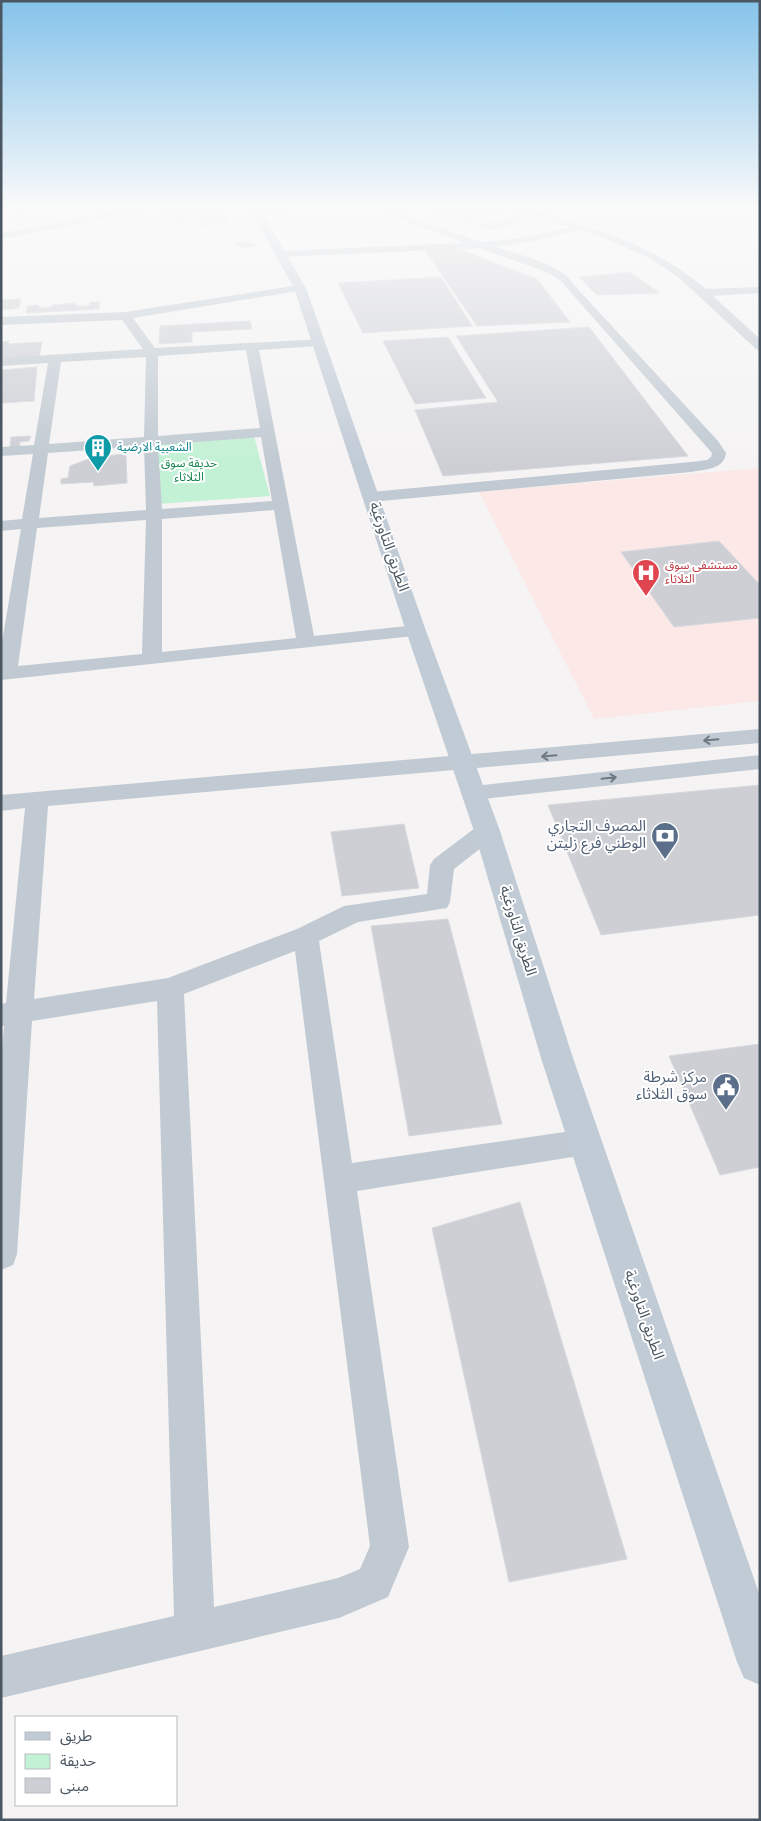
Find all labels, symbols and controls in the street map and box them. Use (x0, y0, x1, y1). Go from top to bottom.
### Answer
building icon: الشعبية الارضية (83, 433, 113, 472)
place label: الشعبية الارضية (117, 440, 192, 456)
park label: حديقة سوق الثلاثاء (161, 456, 217, 486)
street label: الطريق التاورغية (364, 500, 412, 594)
hospital icon: مستشفى سوق الثلاثاء (631, 558, 661, 597)
place label: مستشفى سوق الثلاثاء (665, 558, 738, 588)
one-way arrow (704, 736, 720, 745)
one-way arrow (542, 751, 558, 760)
one-way arrow (601, 773, 617, 783)
place label: المصرف التجاري الوطني فرع زليتن (547, 818, 646, 855)
bank icon: المصرف التجاري الوطني فرع زليتن (650, 821, 680, 860)
street label: الطريق التاورغية (494, 884, 540, 978)
place label: مركز شرطة سوق الثلاثاء (636, 1069, 707, 1105)
public building icon: مركز شرطة سوق الثلاثاء (711, 1072, 741, 1111)
street label: الطريق التاورغية (619, 1268, 667, 1362)
legend (15, 1716, 178, 1806)
text: طريق (60, 1728, 92, 1747)
text: حديقة (60, 1753, 96, 1772)
text: مبنى (60, 1778, 89, 1797)

